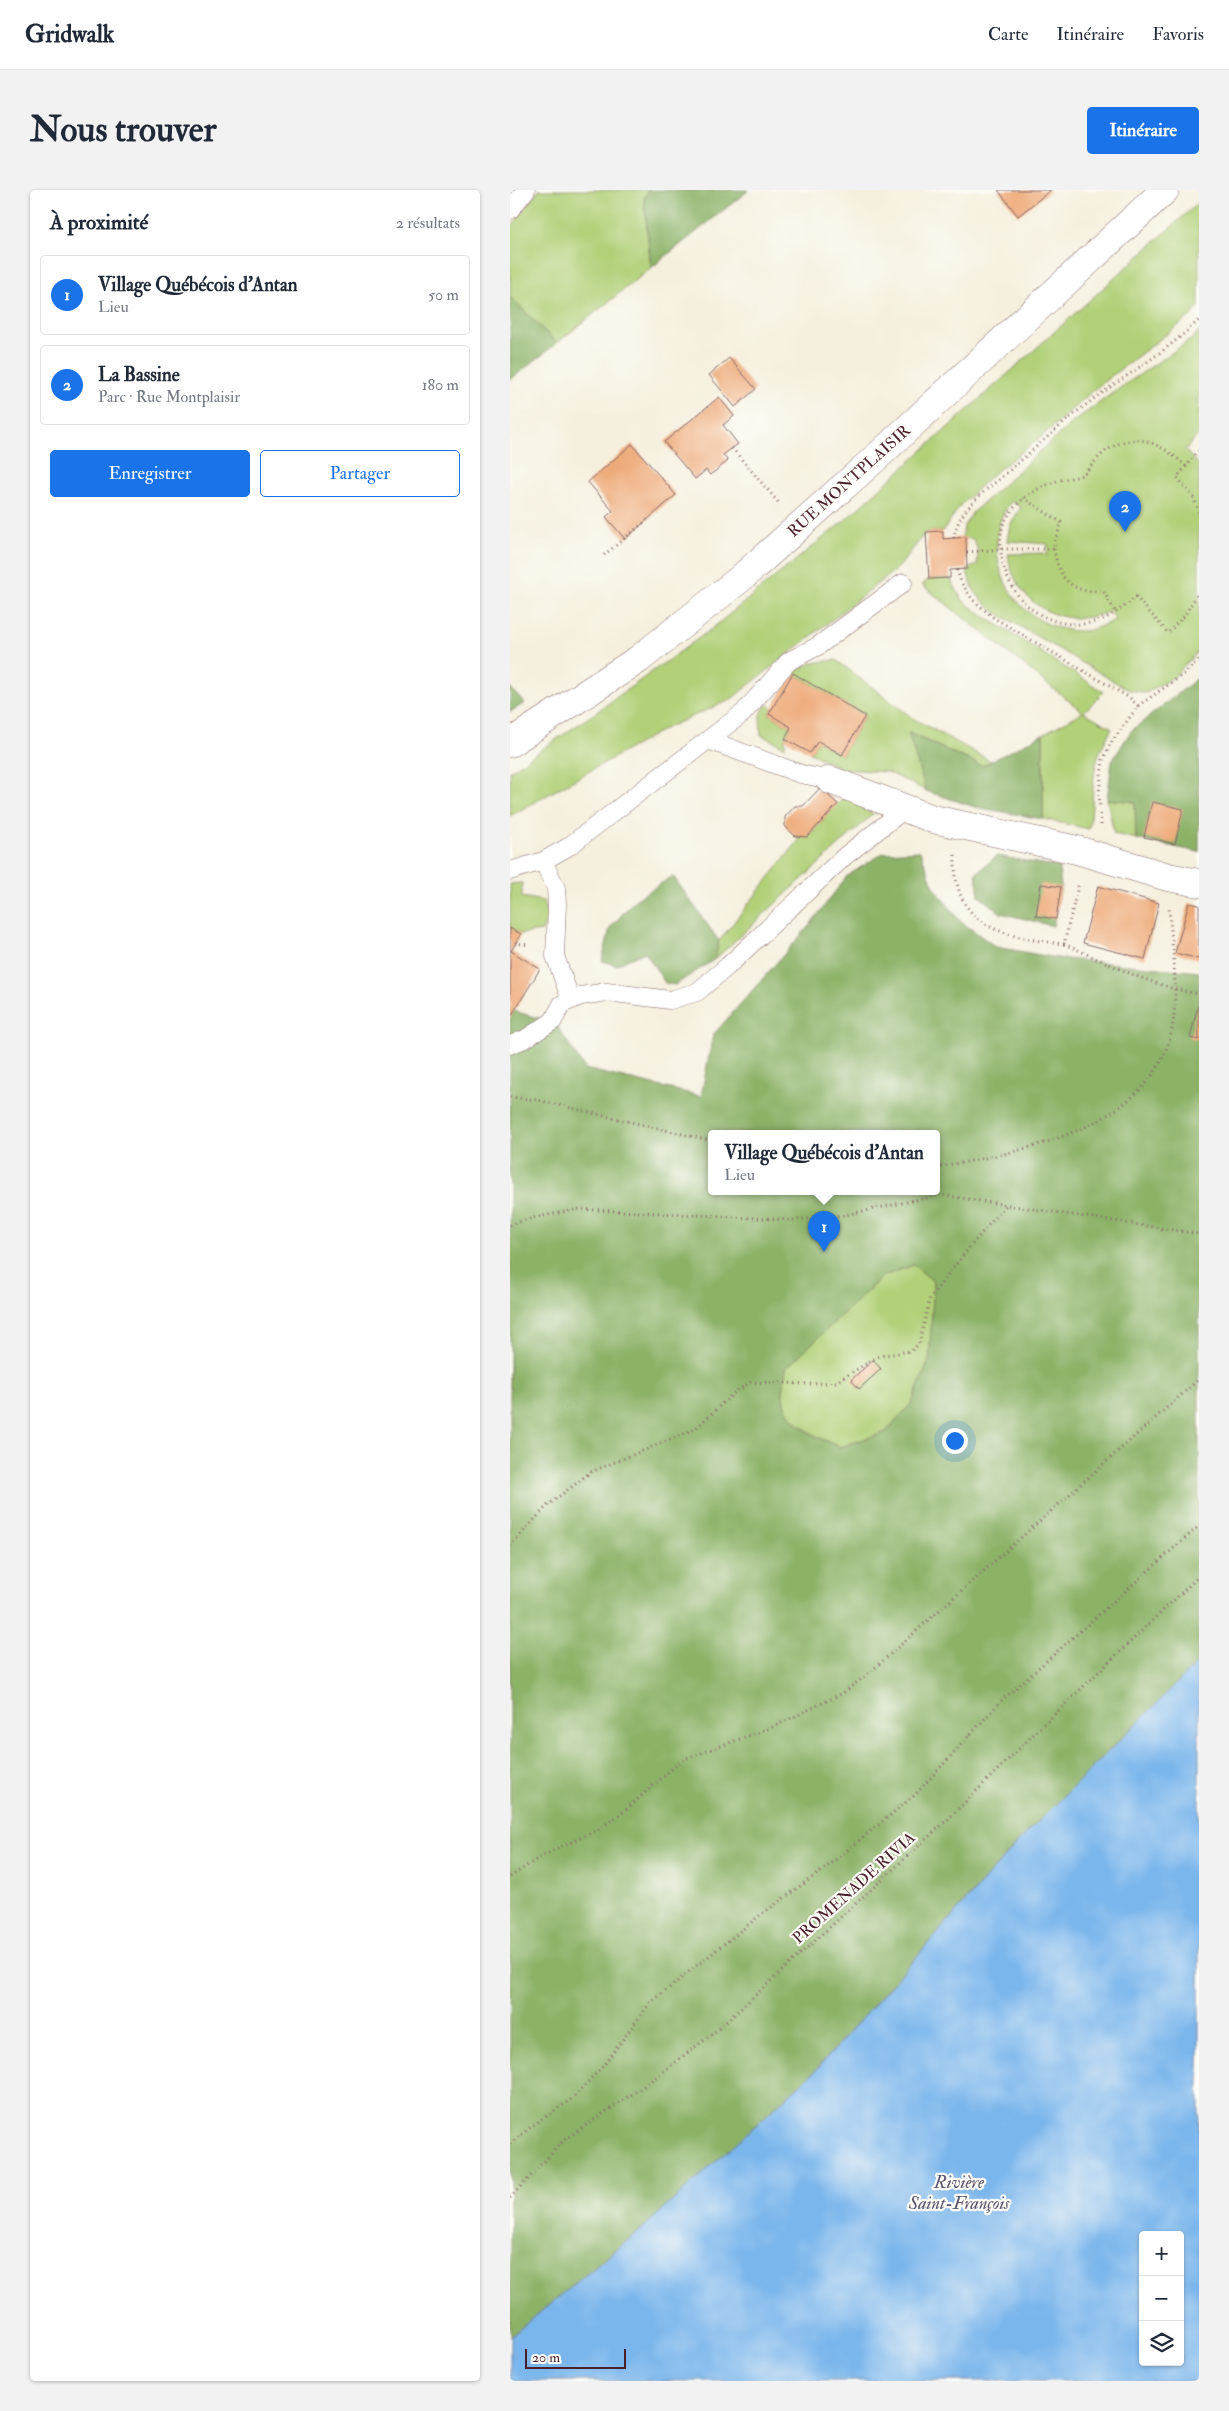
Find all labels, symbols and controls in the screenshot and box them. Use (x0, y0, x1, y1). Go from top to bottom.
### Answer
text: Gridwalk (25, 19, 114, 50)
text: Carte (988, 23, 1029, 46)
text: Itinéraire (1057, 23, 1124, 46)
text: Favoris (1152, 23, 1204, 46)
button: Itinéraire (1087, 107, 1199, 154)
text: Nous trouver (30, 108, 217, 152)
text: À proximité (50, 209, 148, 236)
text: 2 résultats (396, 213, 460, 233)
text: Village Québécois d'Antan (98, 273, 298, 297)
text: 1 (64, 285, 70, 305)
text: 50 m (428, 285, 459, 305)
text: Lieu (98, 297, 129, 317)
text: La Bassine (98, 363, 180, 387)
text: 2 (63, 375, 71, 395)
text: 180 m (422, 375, 459, 395)
text: Parc · Rue Montplaisir (98, 387, 240, 407)
street label: RUE MONTPLAISIR (783, 420, 915, 541)
button: Enregistrer (50, 450, 250, 497)
button: Partager (260, 450, 460, 497)
pin: 2 (1109, 491, 1141, 532)
popup (708, 1130, 940, 1195)
text: Village Québécois d'Antan (724, 1141, 924, 1165)
text: Lieu (724, 1165, 755, 1185)
pin: 1 (808, 1211, 840, 1252)
your location (942, 1428, 968, 1454)
street label: PROMENADE RIVIA (789, 1828, 919, 1948)
water label: Rivière Saint-François (908, 2171, 1010, 2215)
map controls (1139, 2231, 1184, 2366)
button: + (1139, 2231, 1184, 2276)
button: − (1139, 2276, 1184, 2321)
button: layers (1139, 2321, 1184, 2366)
scale bar (525, 2346, 626, 2369)
text: 20 m (532, 2349, 560, 2366)

